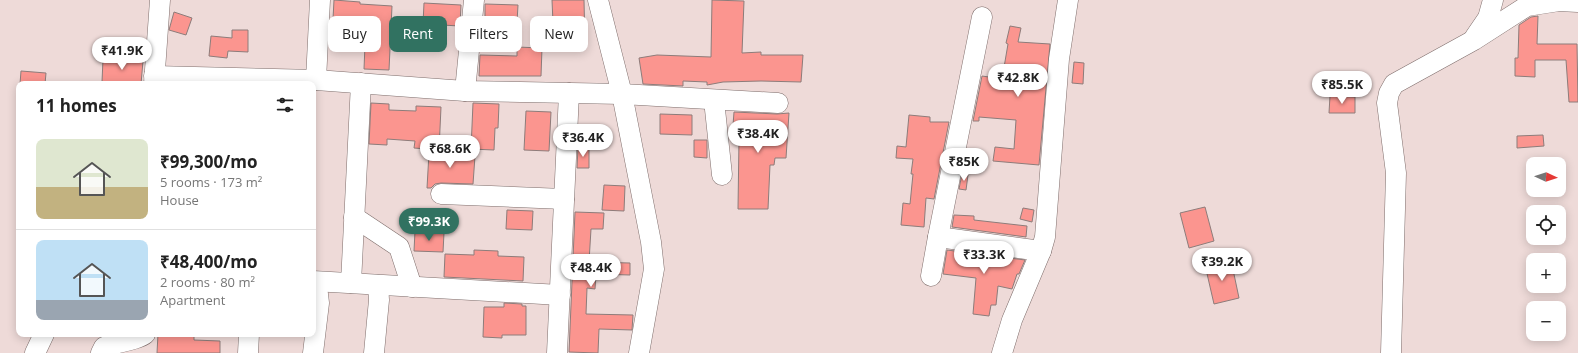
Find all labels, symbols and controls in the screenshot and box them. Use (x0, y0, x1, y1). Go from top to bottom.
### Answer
chip: Buy (328, 16, 381, 52)
chip: Rent (389, 16, 447, 52)
chip: Filters (455, 16, 522, 52)
chip: New (530, 16, 588, 52)
pin: ₹41.9K (89, 37, 155, 71)
text: ₹41.9K (101, 41, 143, 59)
pin: ₹42.8K (985, 64, 1051, 98)
text: ₹42.8K (997, 68, 1039, 86)
pin: ₹85.5K (1309, 71, 1375, 105)
text: ₹85.5K (1321, 75, 1363, 93)
text: 11 homes (36, 94, 117, 117)
icon: filters (274, 94, 296, 116)
pin: ₹38.4K (725, 120, 791, 154)
pin: ₹36.4K (550, 124, 616, 158)
text: ₹38.4K (737, 124, 779, 142)
text: ₹36.4K (562, 128, 604, 146)
pin: ₹68.6K (417, 135, 483, 169)
text: ₹68.6K (429, 139, 471, 157)
pin: ₹85K (940, 148, 988, 182)
text: ₹99,300/mo (160, 150, 257, 173)
text: ₹85K (949, 152, 979, 170)
icon: home (68, 155, 116, 203)
north arrow (1526, 157, 1566, 197)
map controls (1526, 157, 1566, 341)
text: 5 rooms · 173 m² (160, 173, 262, 191)
text: House (160, 191, 199, 209)
button: locate (1526, 205, 1566, 245)
pin: ₹99.3K (396, 208, 462, 242)
text: ₹99.3K (408, 212, 450, 230)
pin: ₹33.3K (951, 241, 1017, 275)
text: ₹33.3K (963, 245, 1005, 263)
pin: ₹39.2K (1189, 248, 1255, 282)
text: ₹48,400/mo (160, 250, 257, 273)
text: ₹39.2K (1201, 252, 1243, 270)
button: + (1526, 253, 1566, 293)
pin: ₹48.4K (558, 254, 624, 288)
icon: home (68, 256, 116, 304)
text: ₹48.4K (570, 258, 612, 276)
text: 2 rooms · 80 m² (160, 273, 255, 291)
text: Apartment (160, 291, 225, 309)
button: − (1526, 301, 1566, 341)

